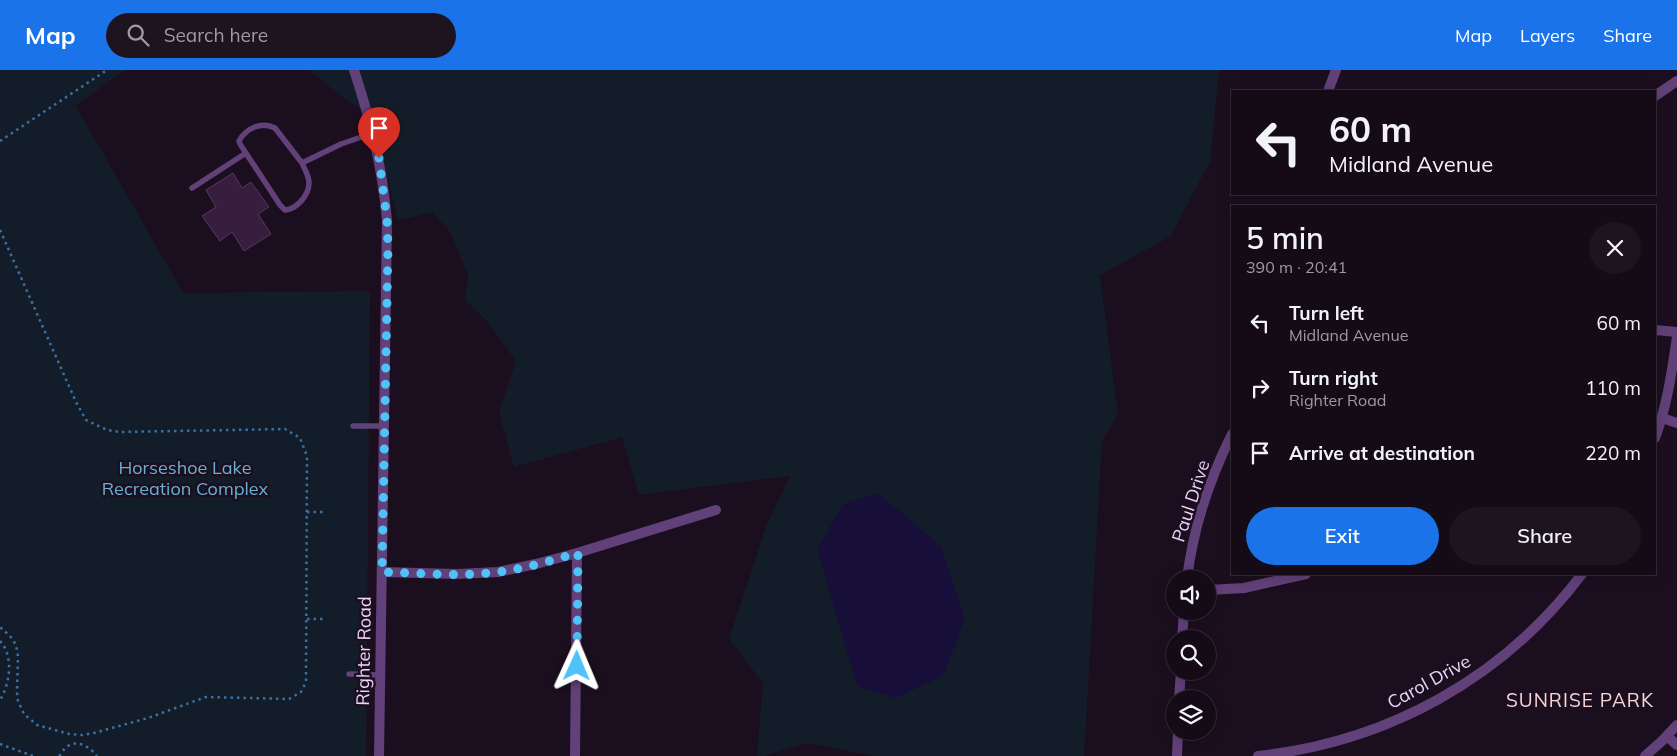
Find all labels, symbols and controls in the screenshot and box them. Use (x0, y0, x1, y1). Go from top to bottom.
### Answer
search box (106, 13, 456, 58)
text: Map (25, 20, 76, 50)
icon: search (124, 21, 152, 49)
text: Search here (164, 23, 268, 47)
text: Map (1455, 24, 1492, 47)
text: Layers (1520, 24, 1575, 47)
text: Share (1603, 24, 1652, 47)
pin (358, 107, 400, 158)
text: 60 m (1329, 107, 1412, 151)
icon: left (1246, 110, 1311, 175)
icon: arrive (365, 114, 393, 142)
text: Midland Avenue (1329, 150, 1493, 178)
text: 5 min (1246, 219, 1324, 257)
button: close (1589, 222, 1641, 274)
text: 390 m · 20:41 (1246, 257, 1347, 277)
text: Turn left (1289, 301, 1364, 325)
icon: left (1246, 309, 1274, 337)
text: 60 m (1597, 311, 1641, 335)
text: Midland Avenue (1289, 325, 1408, 345)
text: Turn right (1289, 366, 1378, 390)
icon: right (1246, 374, 1274, 402)
text: 110 m (1585, 376, 1641, 400)
text: Righter Road (1289, 390, 1386, 410)
icon: arrive (1246, 439, 1274, 467)
text: Arrive at destination (1289, 441, 1475, 465)
text: 220 m (1585, 441, 1641, 465)
park label: Horseshoe Lake Recreation Complex (102, 456, 268, 500)
street label: Paul Drive (1166, 457, 1215, 545)
button: Exit (1246, 507, 1439, 565)
button: Share (1449, 507, 1641, 565)
map controls (1166, 570, 1216, 740)
button: sound (1166, 570, 1216, 620)
street label: Righter Road (351, 596, 376, 706)
button: search (1166, 630, 1216, 680)
position arrow (550, 639, 602, 691)
street label: Carol Drive (1383, 649, 1475, 714)
district label: SUNRISE PARK (1506, 688, 1654, 712)
button: layers (1166, 690, 1216, 740)

